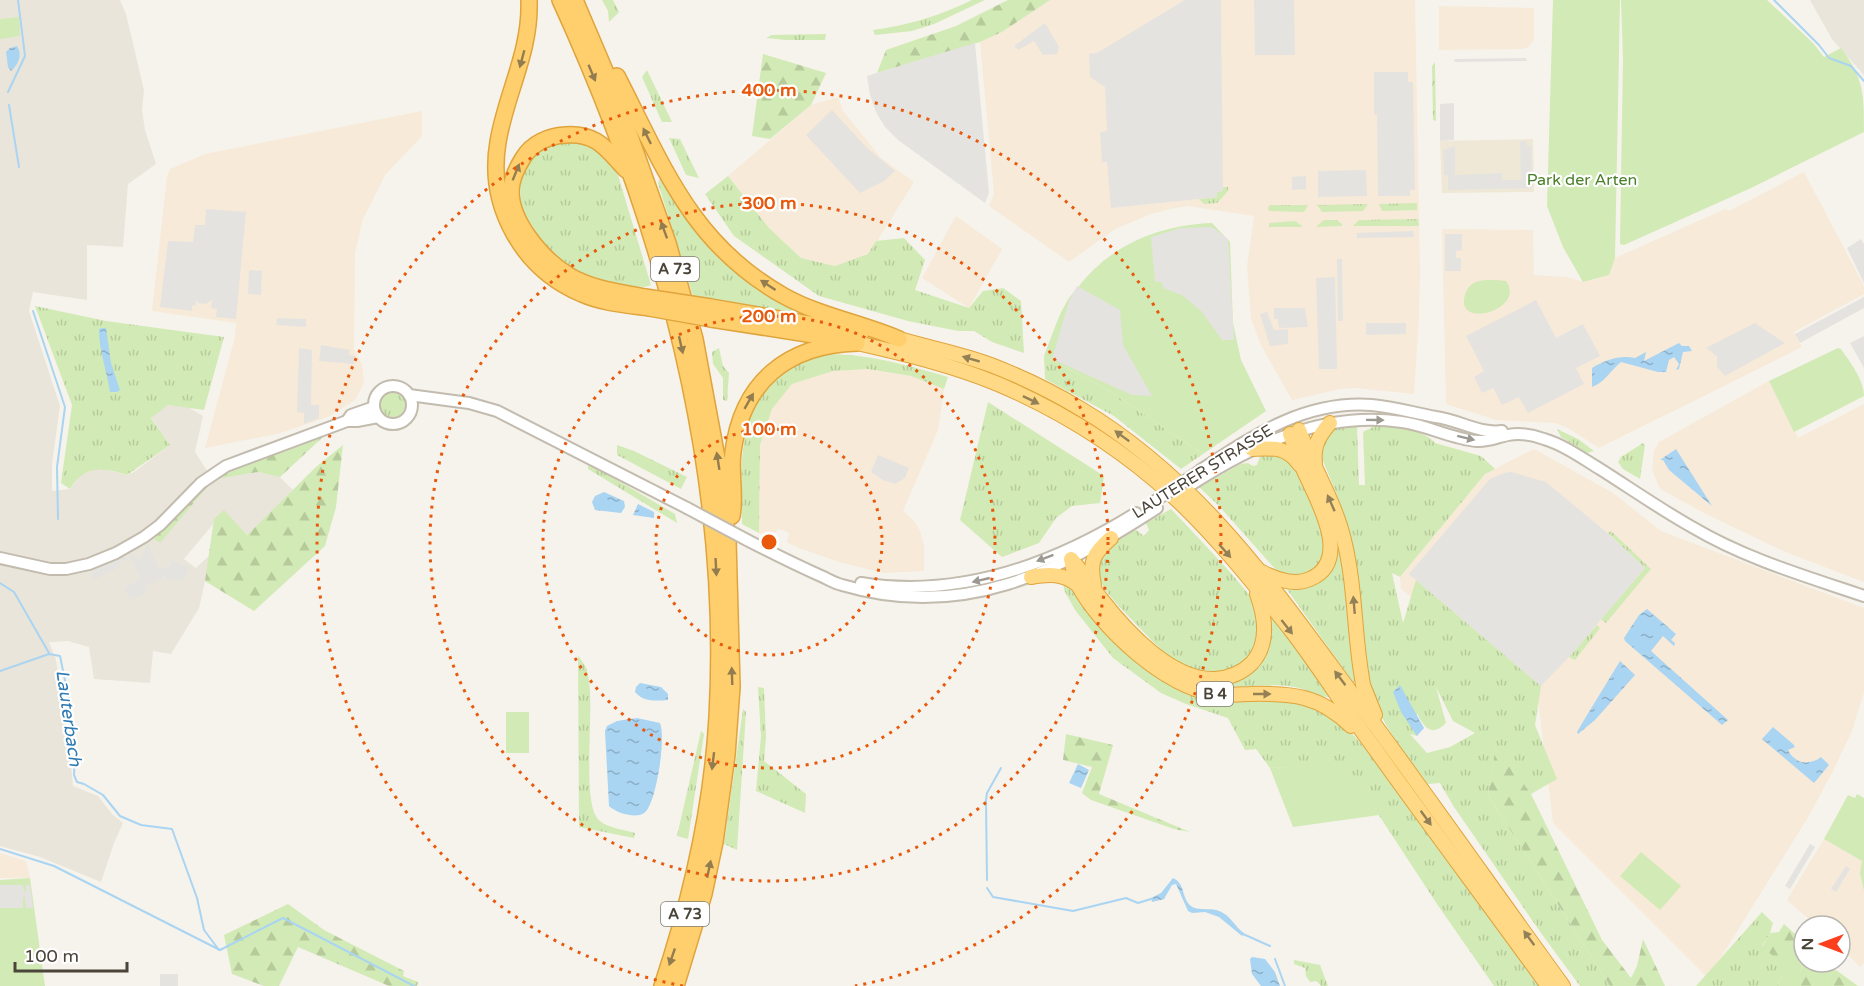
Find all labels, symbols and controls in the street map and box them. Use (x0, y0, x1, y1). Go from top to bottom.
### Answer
one-way arrow (517, 50, 527, 68)
one-way arrow (588, 64, 597, 82)
text: 400 m (741, 79, 797, 101)
one-way arrow (643, 127, 652, 144)
one-way arrow (511, 162, 521, 180)
park label: Park der Arten (1527, 170, 1637, 190)
text: 300 m (741, 192, 797, 214)
one-way arrow (658, 221, 668, 239)
road number: A 73 (651, 257, 699, 281)
one-way arrow (760, 280, 776, 291)
text: 200 m (741, 305, 797, 327)
one-way arrow (677, 336, 686, 355)
one-way arrow (962, 354, 980, 363)
one-way arrow (744, 392, 754, 409)
one-way arrow (1022, 395, 1039, 405)
one-way arrow (1366, 415, 1385, 425)
text: 100 m (741, 418, 797, 440)
street label: LAUTERER STRASSE (1129, 420, 1277, 523)
one-way arrow (1114, 431, 1129, 443)
one-way arrow (1456, 434, 1475, 444)
one-way arrow (713, 451, 722, 470)
one-way arrow (1326, 493, 1336, 511)
centre of rings (759, 532, 779, 552)
one-way arrow (1218, 543, 1231, 558)
one-way arrow (1036, 553, 1054, 563)
one-way arrow (711, 557, 720, 576)
one-way arrow (972, 575, 990, 585)
one-way arrow (1349, 595, 1359, 614)
one-way arrow (1281, 619, 1293, 634)
one-way arrow (727, 666, 736, 685)
water label: Lauterbach (51, 668, 87, 769)
one-way arrow (1334, 670, 1346, 686)
road number: B 4 (1197, 682, 1233, 706)
one-way arrow (1252, 689, 1271, 699)
one-way arrow (708, 752, 718, 771)
one-way arrow (1419, 810, 1432, 826)
one-way arrow (705, 860, 715, 879)
road number: A 73 (661, 902, 709, 926)
north arrow (1792, 914, 1852, 974)
one-way arrow (1523, 931, 1535, 946)
scale bar (15, 935, 128, 973)
text: N (1798, 938, 1818, 950)
text: 100 m (24, 945, 79, 967)
one-way arrow (666, 948, 676, 966)

